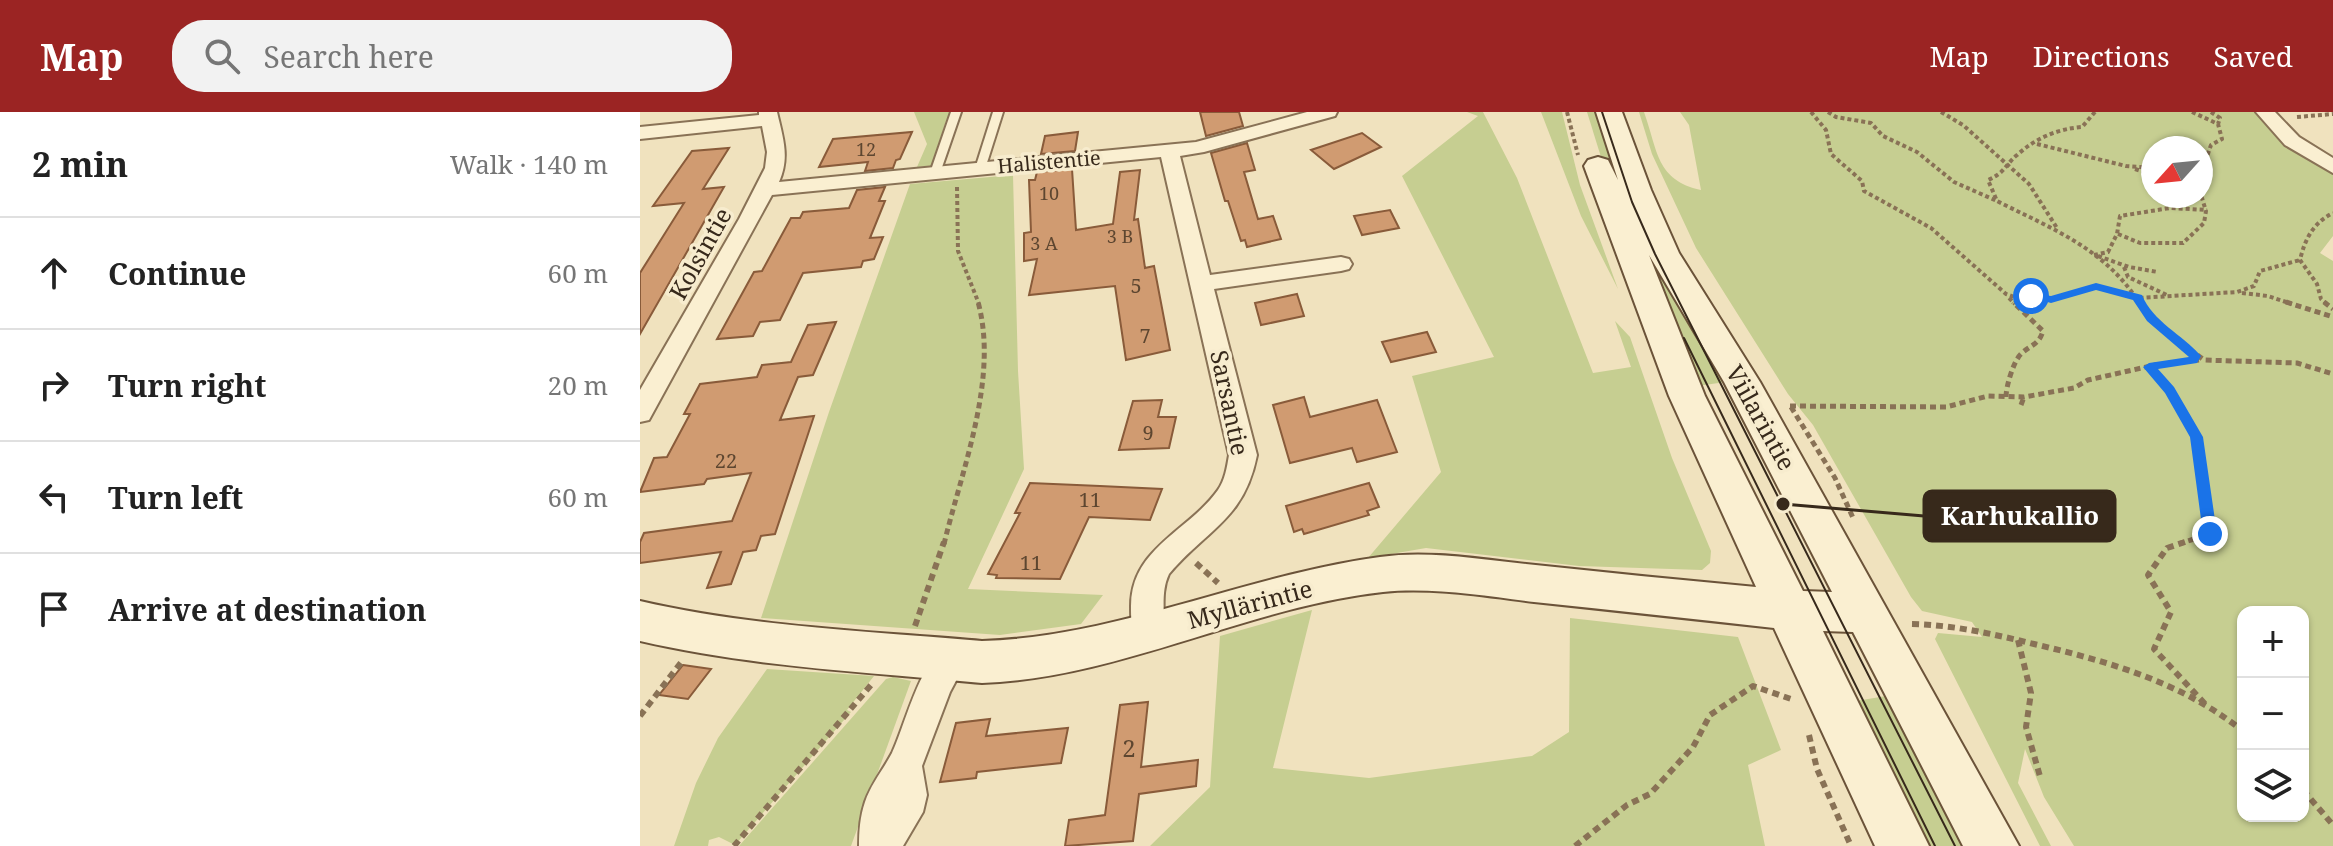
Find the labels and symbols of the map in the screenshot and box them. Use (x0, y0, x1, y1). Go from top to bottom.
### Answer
north arrow (2141, 136, 2213, 208)
house number: 12 (856, 137, 876, 161)
street label: Halistentie (996, 144, 1102, 179)
house number: 10 (1039, 181, 1059, 205)
street label: Kolsintie (661, 201, 738, 305)
house number: 3 B (1107, 224, 1133, 248)
house number: 3 A (1030, 231, 1058, 255)
house number: 5 (1130, 272, 1142, 299)
route start (2013, 278, 2049, 314)
house number: 7 (1139, 322, 1151, 349)
street label: Sarsantie (1203, 347, 1258, 458)
street label: Viilarintie (1719, 359, 1804, 476)
house number: 9 (1142, 419, 1154, 446)
house number: 22 (715, 447, 737, 474)
house number: 11 (1079, 486, 1101, 513)
callout: Karhukallio (1924, 491, 2115, 541)
text: Karhukallio (1941, 497, 2099, 533)
route end (2192, 516, 2228, 552)
house number: 11 (1020, 549, 1042, 576)
street label: Myllärintie (1184, 571, 1316, 636)
house number: 2 (1122, 731, 1136, 764)

